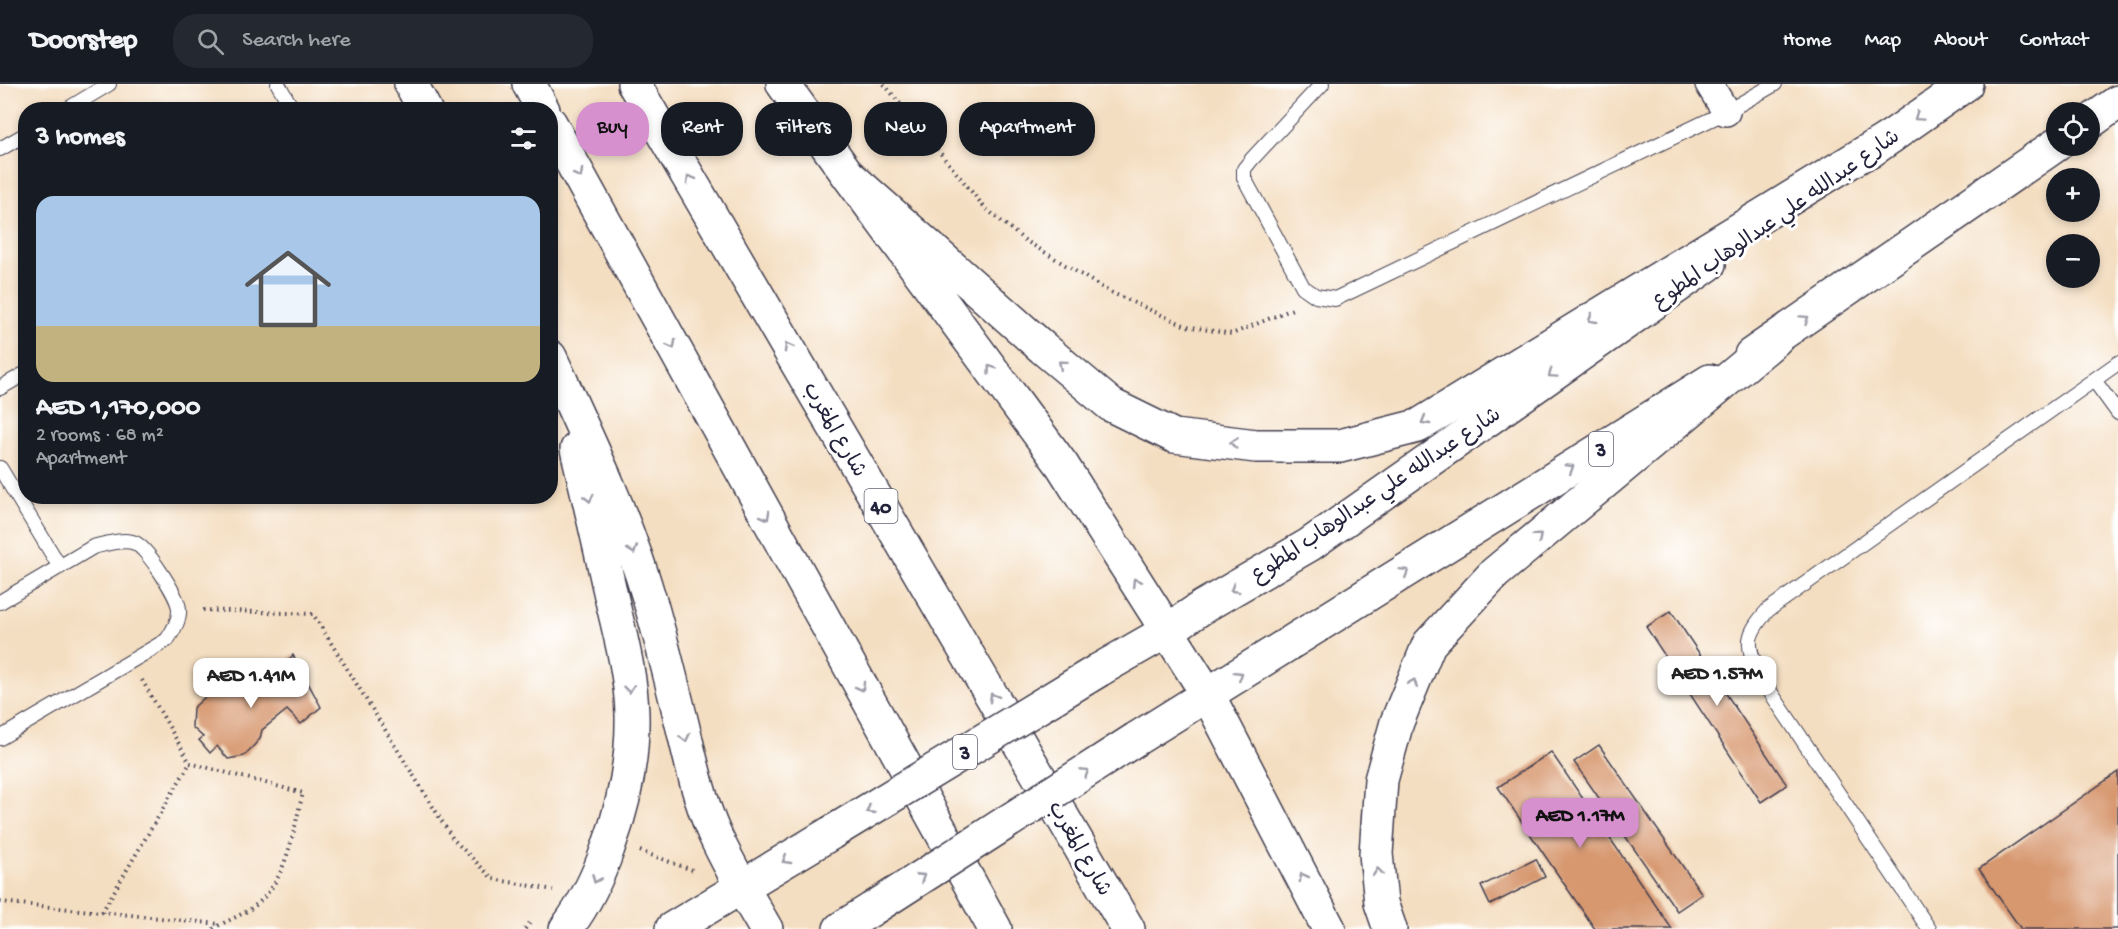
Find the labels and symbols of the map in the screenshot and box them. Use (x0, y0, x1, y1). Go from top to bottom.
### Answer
one-way arrow (1914, 110, 1925, 121)
street label: شارع عبدالله علي عبدالوهاب المطوع (1648, 126, 1907, 319)
one-way arrow (572, 168, 583, 178)
one-way arrow (686, 175, 697, 185)
one-way arrow (1588, 312, 1598, 324)
one-way arrow (1799, 315, 1810, 326)
one-way arrow (665, 339, 676, 349)
one-way arrow (784, 343, 796, 354)
one-way arrow (1058, 360, 1069, 371)
one-way arrow (987, 364, 998, 375)
one-way arrow (1548, 367, 1559, 378)
street label: شارع المغرب (796, 379, 870, 483)
street label: شارع عبدالله علي عبدالوهاب المطوع (1247, 404, 1509, 593)
one-way arrow (1421, 414, 1431, 425)
road number: 3 (1589, 432, 1613, 466)
one-way arrow (1230, 438, 1239, 450)
one-way arrow (1564, 464, 1574, 476)
road number: 40 (864, 489, 898, 523)
one-way arrow (581, 493, 594, 503)
one-way arrow (759, 510, 770, 520)
one-way arrow (1531, 533, 1542, 544)
one-way arrow (625, 544, 638, 555)
one-way arrow (1399, 567, 1409, 579)
one-way arrow (1131, 578, 1143, 588)
one-way arrow (1230, 581, 1240, 593)
pin: AED 1.57M (1648, 656, 1786, 707)
pin: AED 1.41M (182, 658, 320, 709)
one-way arrow (1233, 671, 1243, 683)
one-way arrow (1406, 678, 1418, 689)
one-way arrow (853, 681, 865, 691)
one-way arrow (623, 685, 635, 694)
one-way arrow (988, 693, 1000, 703)
one-way arrow (678, 732, 691, 742)
road number: 3 (953, 735, 977, 769)
one-way arrow (1079, 768, 1090, 779)
street label: شارع المغرب (1041, 798, 1115, 902)
pin: AED 1.17M (1511, 798, 1649, 849)
one-way arrow (866, 802, 876, 814)
one-way arrow (782, 853, 792, 865)
one-way arrow (1372, 867, 1385, 877)
one-way arrow (591, 872, 603, 883)
one-way arrow (1299, 872, 1310, 883)
one-way arrow (915, 874, 926, 885)

